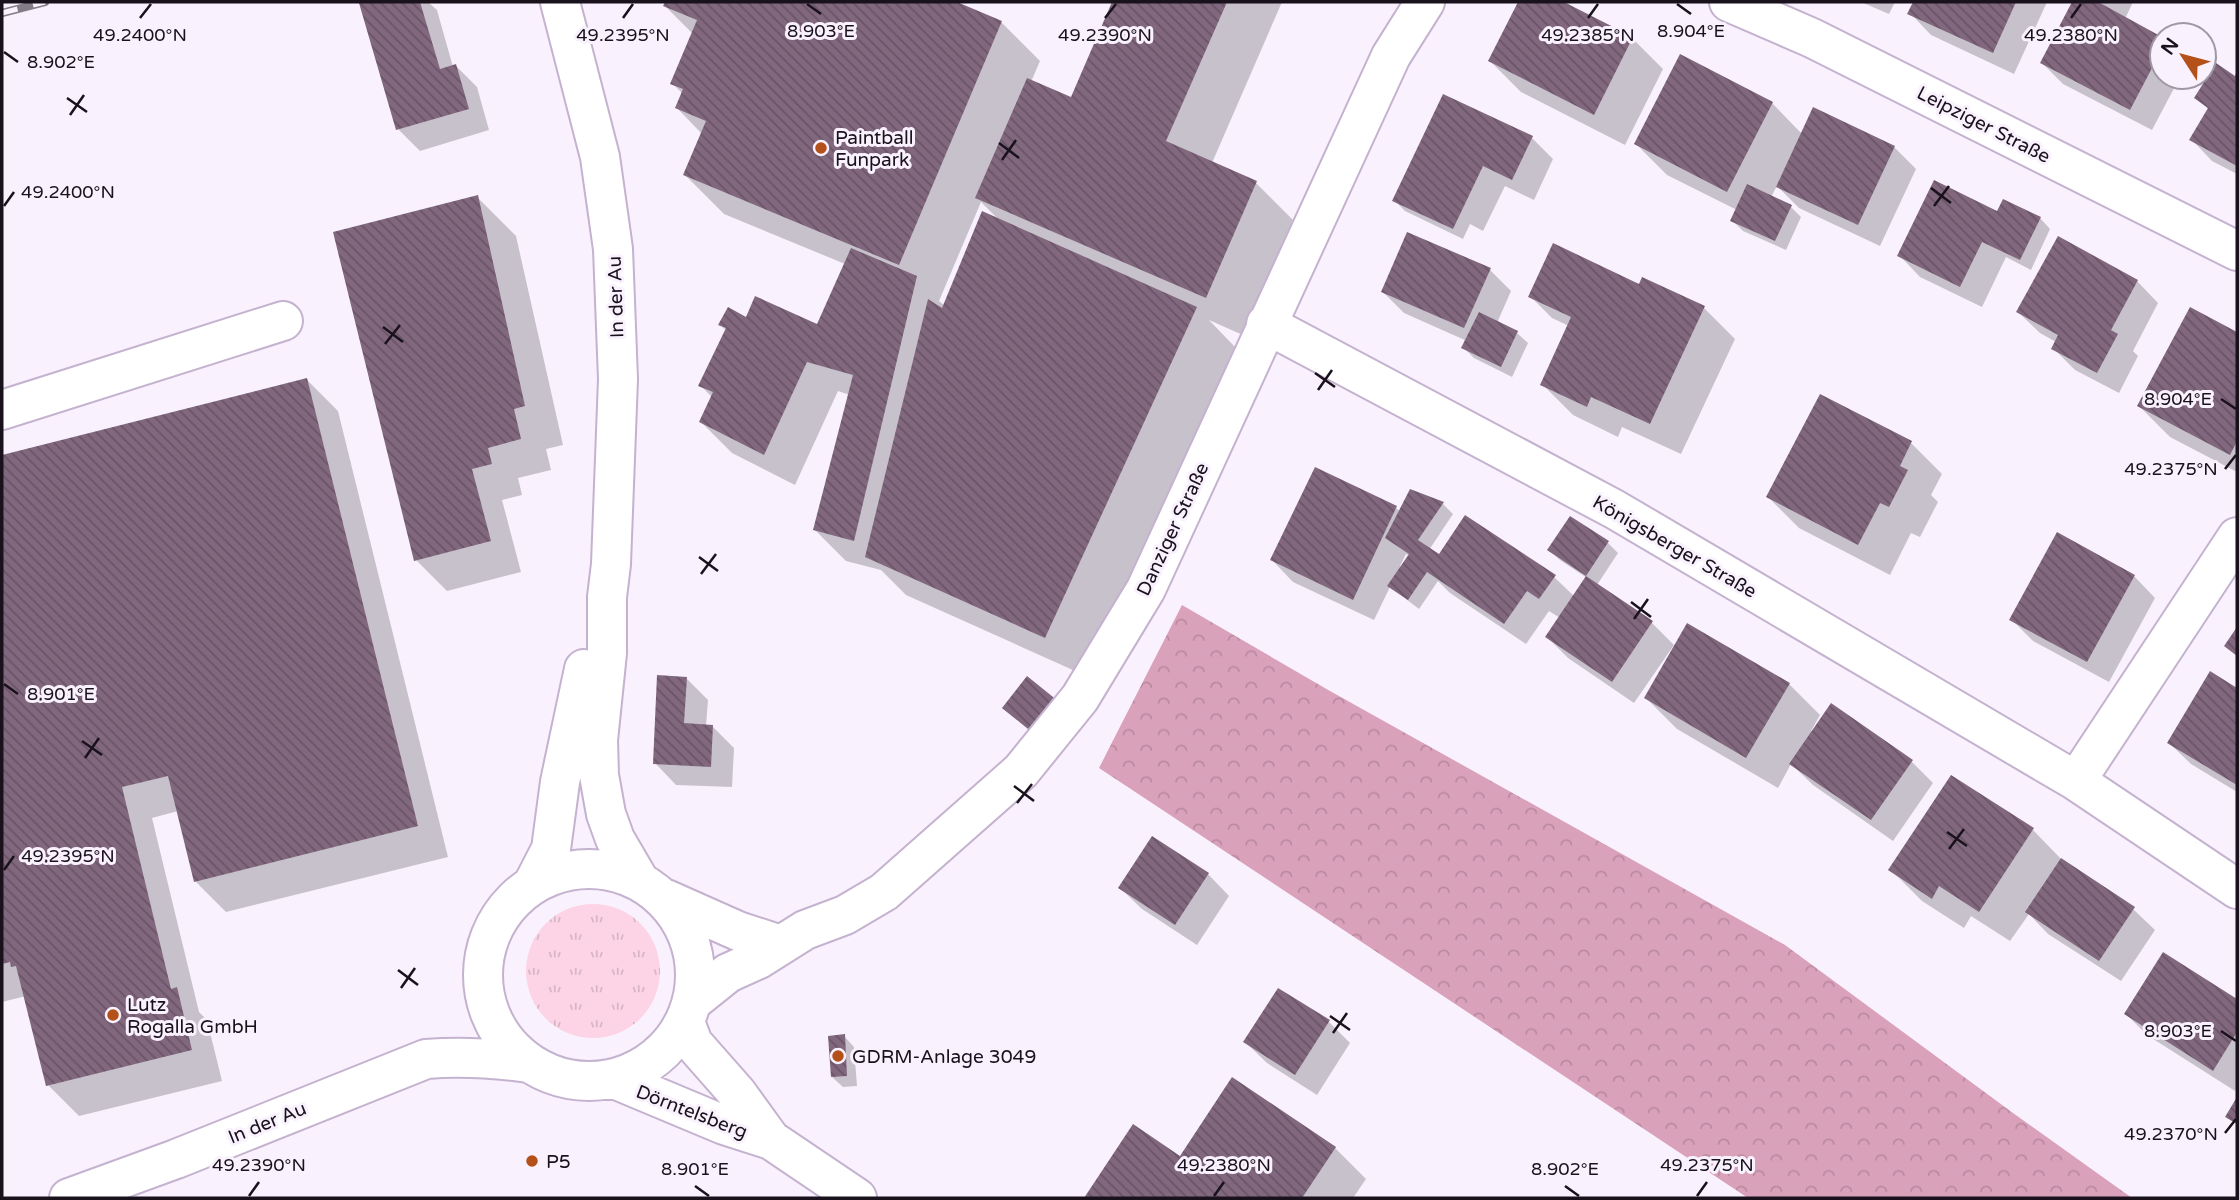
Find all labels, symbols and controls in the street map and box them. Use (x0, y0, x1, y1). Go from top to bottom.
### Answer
text: 8.903°E (787, 20, 855, 42)
text: 8.904°E (1657, 20, 1725, 42)
north arrow (2148, 21, 2218, 91)
text: 49.2400°N (93, 24, 187, 46)
text: 49.2395°N (576, 24, 670, 46)
text: 49.2390°N (1058, 24, 1152, 46)
text: 49.2385°N (1541, 24, 1635, 46)
text: 49.2380°N (2024, 24, 2118, 46)
text: N (2157, 34, 2183, 59)
text: 8.902°E (27, 51, 95, 73)
street label: Leipziger Straße (1913, 82, 2054, 168)
place label: Paintball Funpark (835, 127, 913, 171)
marker: Paintball Funpark (813, 140, 829, 156)
text: 49.2400°N (21, 181, 115, 203)
street label: In der Au (604, 256, 628, 338)
text: 8.904°E (2144, 388, 2212, 410)
text: 49.2375°N (2124, 458, 2218, 480)
street label: Danziger Straße (1132, 459, 1213, 599)
street label: Königsberger Straße (1589, 491, 1760, 603)
text: 8.901°E (27, 683, 95, 705)
text: 49.2395°N (21, 845, 115, 867)
place label: Lutz Rogalla GmbH (127, 994, 258, 1038)
marker: Lutz Rogalla GmbH (105, 1007, 121, 1023)
text: 8.903°E (2144, 1020, 2212, 1042)
place label: GDRM-Anlage 3049 (852, 1046, 1036, 1068)
marker: GDRM-Anlage 3049 (830, 1048, 846, 1064)
street label: Dörntelsberg (633, 1081, 750, 1143)
street label: In der Au (225, 1097, 310, 1149)
text: 49.2370°N (2124, 1123, 2218, 1145)
place label: P5 (546, 1151, 571, 1173)
marker: P5 (524, 1153, 540, 1169)
text: 49.2390°N (212, 1154, 306, 1176)
text: 49.2380°N (1177, 1154, 1271, 1176)
text: 49.2375°N (1660, 1154, 1754, 1176)
text: 8.901°E (661, 1158, 729, 1180)
text: 8.902°E (1531, 1158, 1599, 1180)

